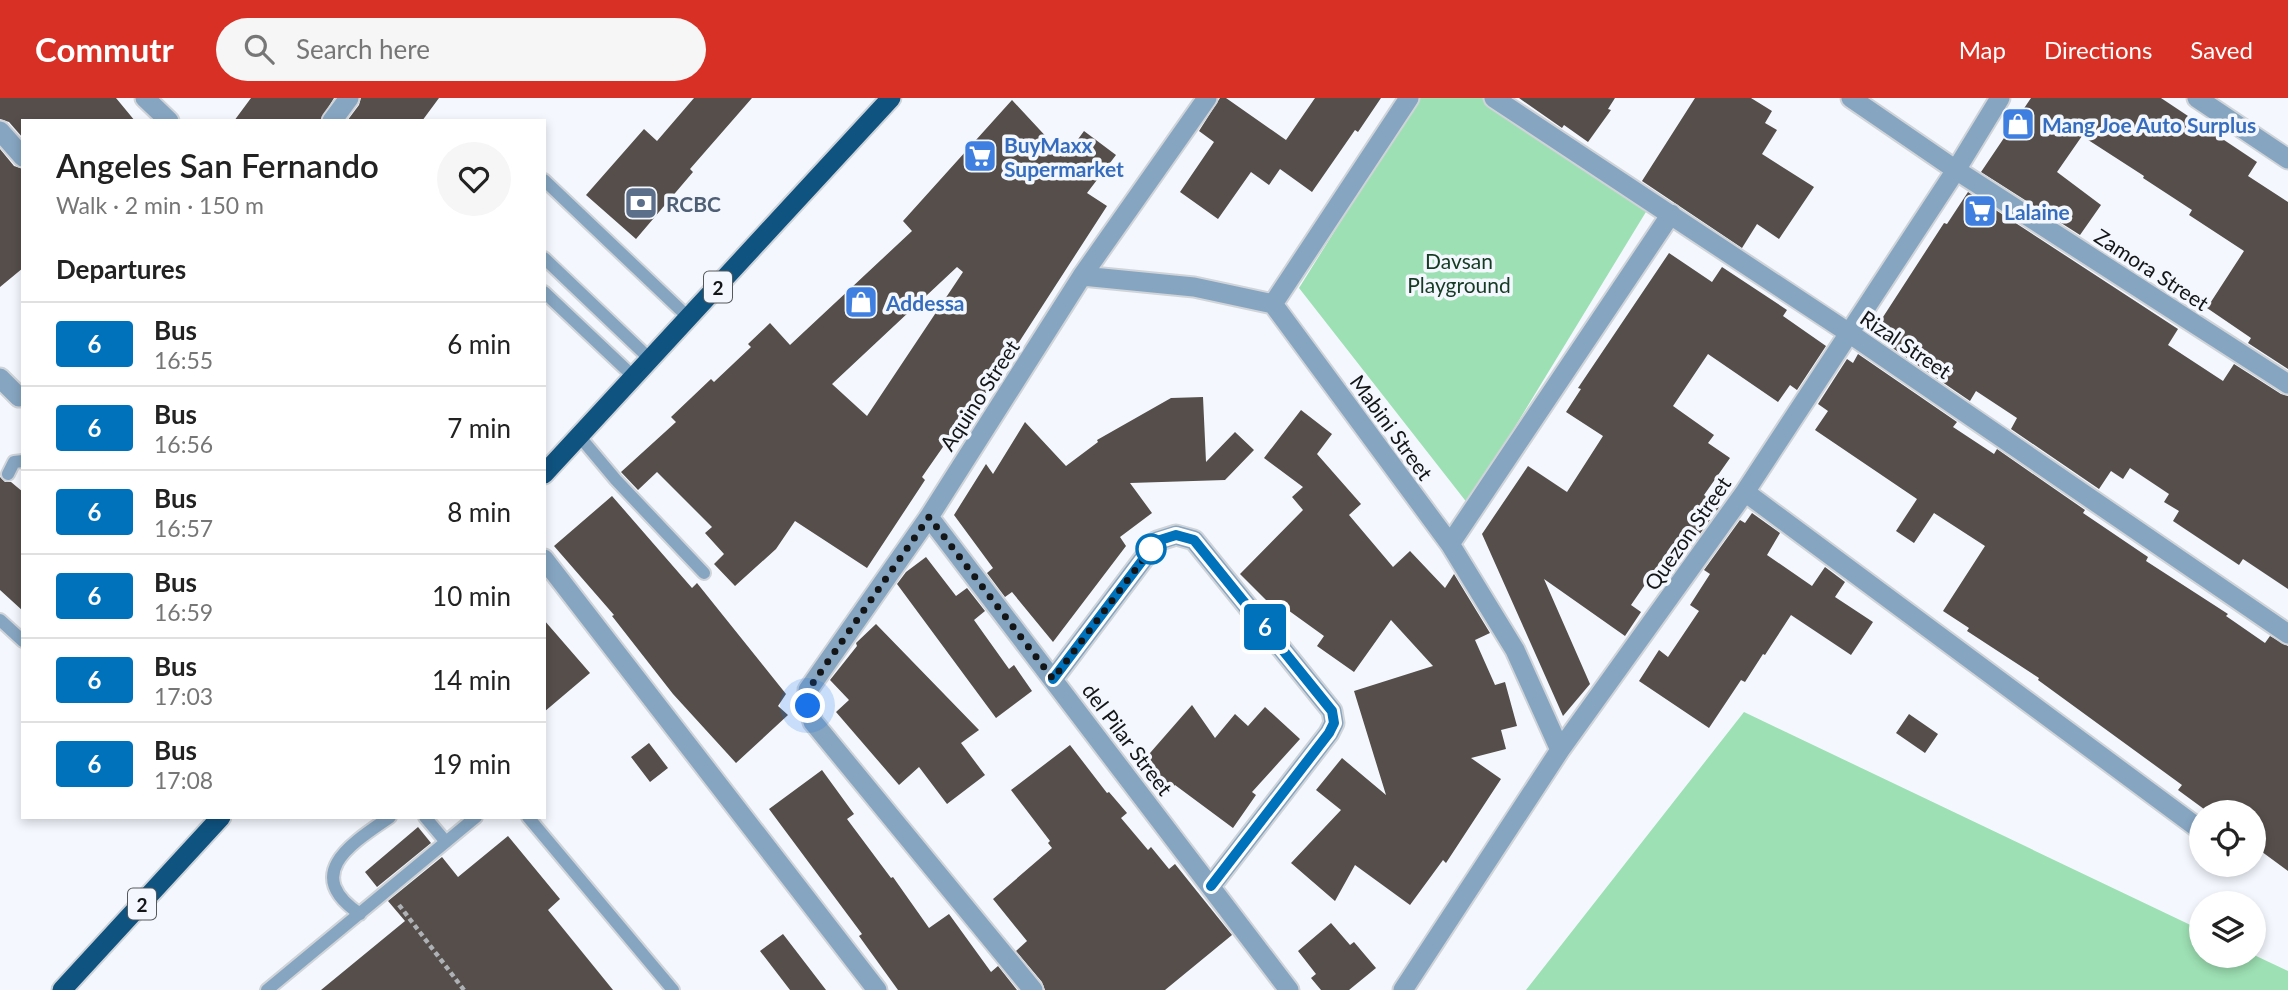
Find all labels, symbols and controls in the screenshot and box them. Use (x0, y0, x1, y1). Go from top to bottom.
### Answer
search box (216, 18, 706, 81)
text: Commutr (35, 29, 174, 69)
icon: search (240, 30, 278, 68)
text: Search here (296, 33, 430, 65)
text: Map (1959, 35, 2006, 64)
text: Directions (2044, 35, 2152, 64)
text: Saved (2190, 35, 2253, 64)
shop icon: Mang Joe Auto Surplus (1999, 105, 2037, 143)
place label: Mang Joe Auto Surplus (2042, 112, 2256, 137)
place label: BuyMaxx Supermarket (1004, 132, 1124, 181)
supermarket icon: BuyMaxx Supermarket (961, 137, 999, 175)
button: heart (437, 142, 511, 216)
text: Angeles San Fernando (56, 145, 379, 185)
bank icon: RCBC (622, 184, 660, 222)
text: Walk · 2 min · 150 m (56, 191, 264, 219)
place label: RCBC (666, 191, 721, 216)
supermarket icon: Lalaine (1961, 192, 1999, 230)
place label: Lalaine (2004, 199, 2070, 224)
street label: Zamora Street (2090, 223, 2214, 315)
park label: Davsan Playground (1407, 248, 1511, 297)
text: Departures (56, 253, 186, 285)
road number: 2 (704, 272, 732, 302)
shop icon: Addessa (842, 283, 880, 321)
place label: Addessa (885, 290, 965, 315)
street label: Rizal Street (1856, 305, 1956, 384)
text: Bus (154, 314, 197, 346)
text: 6 min (447, 328, 511, 360)
text: 6 (88, 329, 101, 358)
street label: Aquino Street (934, 335, 1024, 455)
text: 16:55 (154, 346, 213, 374)
street label: Mabini Street (1345, 370, 1439, 485)
text: Bus (154, 398, 197, 430)
text: 7 min (447, 412, 511, 444)
text: 6 (88, 413, 101, 442)
text: 16:56 (154, 430, 213, 458)
street label: Quezon Street (1639, 471, 1736, 595)
text: Bus (154, 482, 197, 514)
text: 8 min (447, 496, 511, 528)
text: 6 (88, 497, 101, 526)
text: 16:57 (154, 514, 213, 542)
unlabelled marker (1136, 534, 1166, 564)
text: Bus (154, 566, 197, 598)
text: 10 min (432, 580, 511, 612)
text: 6 (88, 581, 101, 610)
text: 16:59 (154, 598, 213, 626)
line badge: 6 (1242, 604, 1288, 650)
text: 6 (1258, 612, 1272, 641)
text: Bus (154, 650, 197, 682)
text: 14 min (432, 664, 511, 696)
text: 6 (88, 665, 101, 694)
street label: del Pilar Street (1078, 678, 1179, 800)
text: 17:03 (154, 682, 213, 710)
your location (790, 688, 825, 723)
text: Bus (154, 734, 197, 766)
text: 19 min (432, 748, 511, 780)
text: 6 (88, 749, 101, 778)
text: 17:08 (154, 766, 213, 794)
map controls (2189, 800, 2266, 968)
button: locate (2189, 800, 2266, 877)
road number: 2 (128, 888, 156, 919)
button: layers (2189, 891, 2266, 968)

